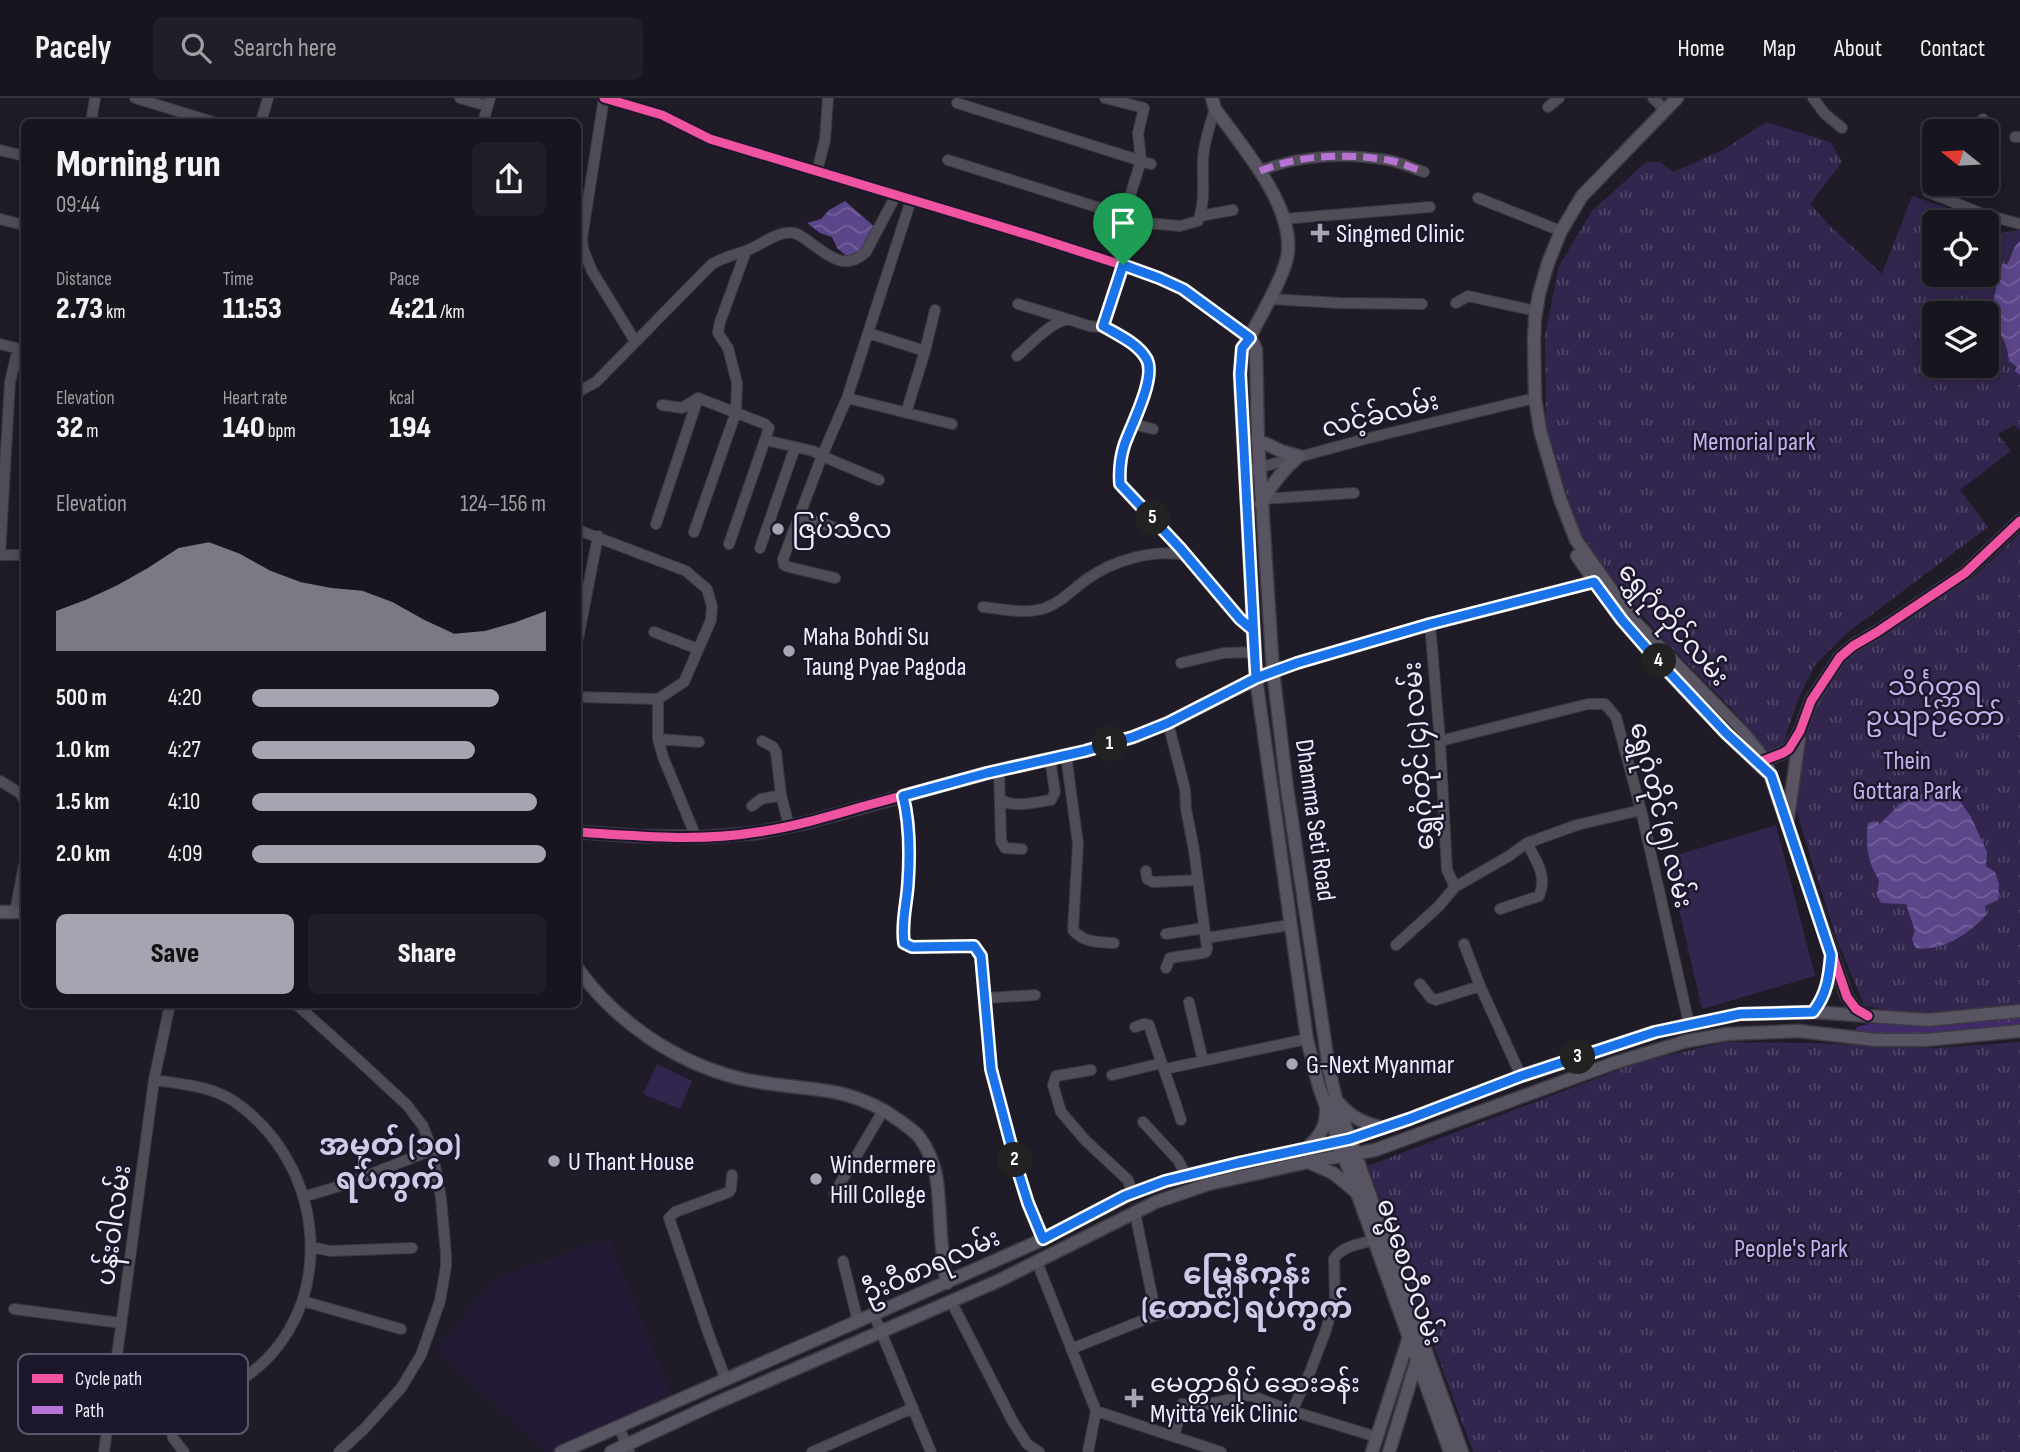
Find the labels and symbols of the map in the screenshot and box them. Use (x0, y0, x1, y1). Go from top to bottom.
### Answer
north arrow (1922, 119, 1998, 196)
pin (1093, 193, 1153, 265)
place label: Singmed Clinic (1336, 219, 1465, 250)
marker: Singmed Clinic (1310, 223, 1330, 243)
street label: လင့်ခ်လမ်း (1318, 383, 1442, 446)
park label: Memorial park (1693, 427, 1815, 458)
pin: 5 (1136, 500, 1170, 536)
place label: ဇြပ်သီလ (792, 512, 892, 550)
marker: ဇြပ်သီလ (770, 521, 786, 537)
street label: ရွှေဂုံတိုင်လမ်း (1608, 555, 1737, 696)
place label: Maha Bohdi Su Taung Pyae Pagoda (803, 622, 966, 683)
marker: Maha Bohdi Su Taung Pyae Pagoda (781, 643, 797, 659)
pin: 4 (1642, 644, 1676, 678)
street label: ရွှေဂုံတိုင် (၄) လမ်း (1394, 660, 1446, 851)
park label: သိင်္ဂုတ္တရ ဥယျာဉ်တော် (1865, 669, 2005, 737)
street label: ရွှေဂုံတိုင် (၅) လမ်း (1619, 719, 1702, 912)
pin: 1 (1092, 726, 1128, 762)
street label: Dhamma Seti Road (1288, 737, 1341, 903)
park label: Thein Gottara Park (1853, 746, 1961, 807)
pin: 3 (1560, 1040, 1596, 1074)
place label: G-Next Myanmar (1306, 1050, 1455, 1081)
marker: G-Next Myanmar (1284, 1056, 1300, 1072)
district label: အမှတ် (၁၀) ရပ်ကွက် (319, 1124, 461, 1203)
pin: 2 (998, 1142, 1032, 1178)
place label: U Thant House (568, 1147, 695, 1178)
place label: Windermere Hill College (830, 1150, 936, 1211)
marker: U Thant House (546, 1153, 562, 1169)
street label: ပန်းဝါလမ်း (88, 1162, 142, 1288)
marker: Windermere Hill College (808, 1171, 824, 1187)
street label: ဓမ္မစေတီလမ်း (1365, 1194, 1451, 1352)
street label: ဦးဝီစာရလမ်း (857, 1220, 1007, 1314)
park label: People's Park (1734, 1234, 1848, 1265)
district label: မြေနီကုန်း (တောင်) ရပ်ကွက် (1141, 1253, 1353, 1332)
legend (18, 1354, 248, 1434)
place label: မေတ္တာရိပ် ဆေးခန်း Myitta Yeik Clinic (1150, 1366, 1360, 1430)
text: Cycle path (75, 1368, 142, 1391)
marker: မေတ္တာရိပ် ဆေးခန်း Myitta Yeik Clinic (1124, 1388, 1144, 1408)
text: Path (75, 1400, 104, 1423)

